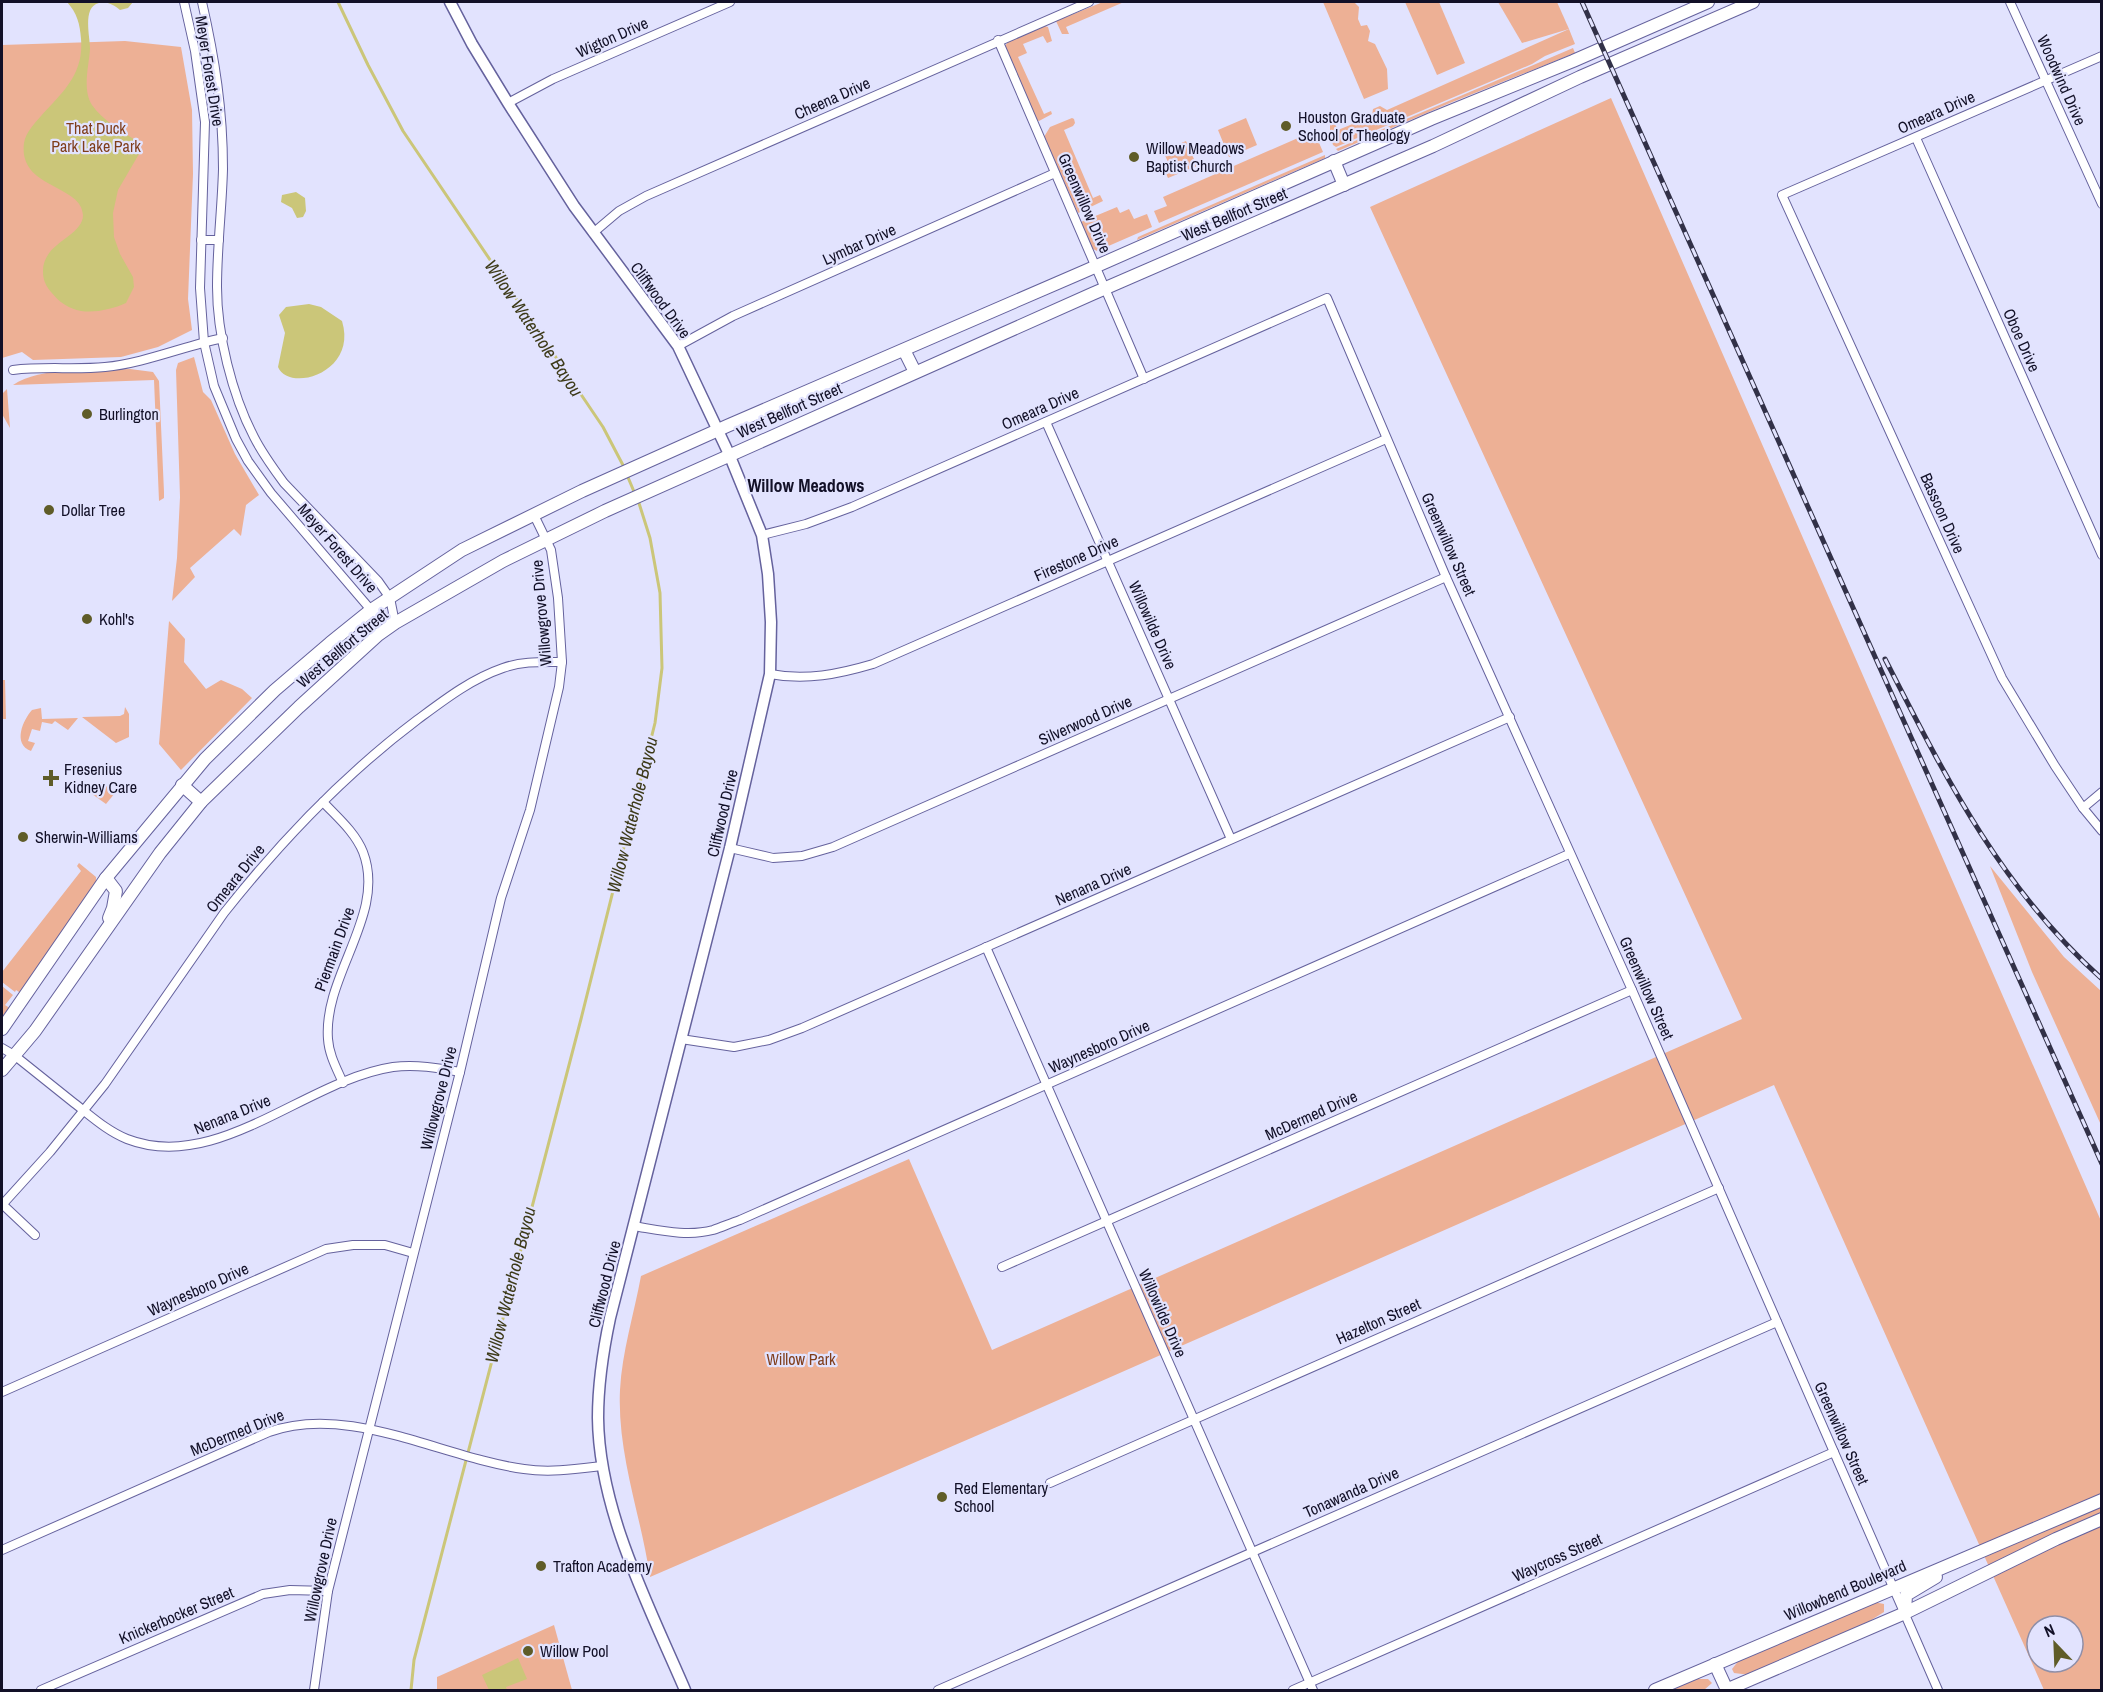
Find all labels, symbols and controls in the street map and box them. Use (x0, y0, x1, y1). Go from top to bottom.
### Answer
street label: Wigton Drive (573, 11, 651, 63)
street label: Meyer Forest Drive (190, 14, 230, 128)
street label: Woodwind Drive (2032, 31, 2092, 129)
street label: Cheena Drive (791, 71, 873, 125)
street label: Omeara Drive (1894, 85, 1978, 139)
place label: Houston Graduate School of Theology (1298, 106, 1411, 146)
park label: That Duck Park Lake Park (51, 117, 141, 157)
marker: Houston Graduate School of Theology (1279, 119, 1293, 133)
place label: Willow Meadows Baptist Church (1146, 137, 1244, 177)
street label: Greenwillow Drive (1053, 150, 1117, 256)
marker: Willow Meadows Baptist Church (1127, 150, 1141, 164)
street label: West Bellfort Street (1178, 182, 1291, 246)
street label: Lymbar Drive (819, 218, 899, 270)
water label: Willow Waterhole Bayou (479, 255, 589, 401)
street label: Cliffwood Drive (626, 257, 696, 343)
street label: Oboe Drive (1998, 305, 2046, 375)
street label: West Bellfort Street (733, 377, 845, 443)
street label: Omeara Drive (998, 381, 1082, 435)
place label: Burlington (99, 403, 159, 425)
marker: Burlington (80, 407, 94, 421)
street label: Bassoon Drive (1915, 469, 1971, 557)
district label: Willow Meadows (747, 473, 865, 498)
street label: Greenwillow Street (1416, 489, 1482, 599)
place label: Dollar Tree (61, 499, 125, 521)
street label: Meyer Forest Drive (293, 499, 383, 597)
marker: Dollar Tree (42, 503, 56, 517)
street label: Firestone Drive (1030, 530, 1122, 586)
street label: Willowgrove Drive (525, 559, 557, 667)
street label: Willowilde Drive (1124, 577, 1182, 673)
street label: West Bellfort Street (292, 603, 393, 693)
place label: Kohl's (99, 608, 134, 630)
marker: Kohl's (80, 612, 94, 626)
street label: Silverwood Drive (1035, 690, 1135, 750)
water label: Willow Waterhole Bayou (601, 734, 663, 896)
place label: Fresenius Kidney Care (64, 758, 137, 798)
street label: Cliffwood Drive (701, 767, 743, 859)
marker: Fresenius Kidney Care (42, 769, 60, 787)
place label: Sherwin-Williams (35, 826, 138, 848)
marker: Sherwin-Williams (16, 830, 30, 844)
street label: Omeara Drive (201, 839, 269, 917)
street label: Nenana Drive (1052, 857, 1134, 911)
street label: Piermain Drive (309, 904, 359, 994)
street label: Greenwillow Street (1614, 933, 1680, 1043)
street label: Waynesboro Drive (1045, 1014, 1153, 1078)
street label: Willowgrove Drive (414, 1044, 462, 1152)
street label: McDermed Drive (1261, 1085, 1361, 1145)
street label: Nenana Drive (190, 1089, 274, 1139)
water label: Willow Waterhole Bayou (479, 1204, 541, 1366)
street label: Cliffwood Drive (583, 1238, 625, 1330)
street label: Waynesboro Drive (144, 1257, 252, 1321)
street label: Willowilde Drive (1134, 1265, 1192, 1361)
street label: Hazelton Street (1332, 1292, 1424, 1349)
park label: Willow Park (766, 1348, 836, 1370)
street label: Greenwillow Street (1809, 1378, 1875, 1488)
street label: McDermed Drive (187, 1403, 287, 1461)
street label: Tonawanda Drive (1300, 1461, 1402, 1523)
place label: Red Elementary School (954, 1477, 1049, 1517)
marker: Red Elementary School (935, 1490, 949, 1504)
street label: Willowgrove Drive (298, 1516, 342, 1624)
street label: Waycross Street (1509, 1527, 1606, 1587)
street label: Willowbend Boulevard (1781, 1554, 1909, 1626)
place label: Trafton Academy (553, 1555, 652, 1577)
marker: Trafton Academy (534, 1559, 548, 1573)
street label: Knickerbocker Street (115, 1581, 237, 1649)
north arrow (2025, 1614, 2085, 1674)
text: N (2040, 1618, 2058, 1642)
place label: Willow Pool (540, 1640, 609, 1662)
marker: Willow Pool (521, 1644, 535, 1658)

